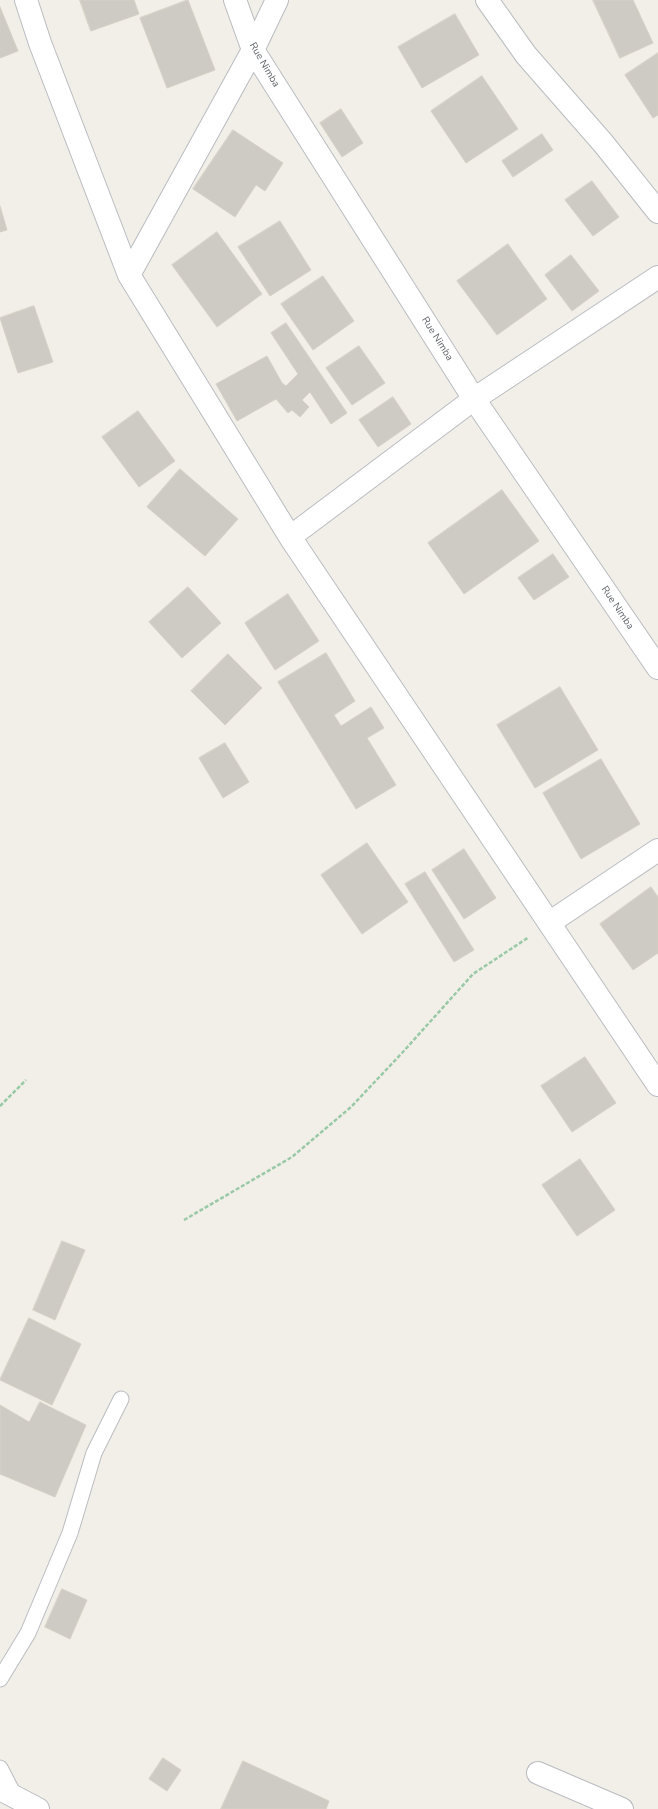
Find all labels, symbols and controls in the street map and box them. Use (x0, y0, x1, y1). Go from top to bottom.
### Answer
street label: Rue Nimba (246, 41, 282, 89)
street label: Rue Nimba (419, 315, 455, 363)
street label: Rue Nimba (598, 584, 636, 632)

